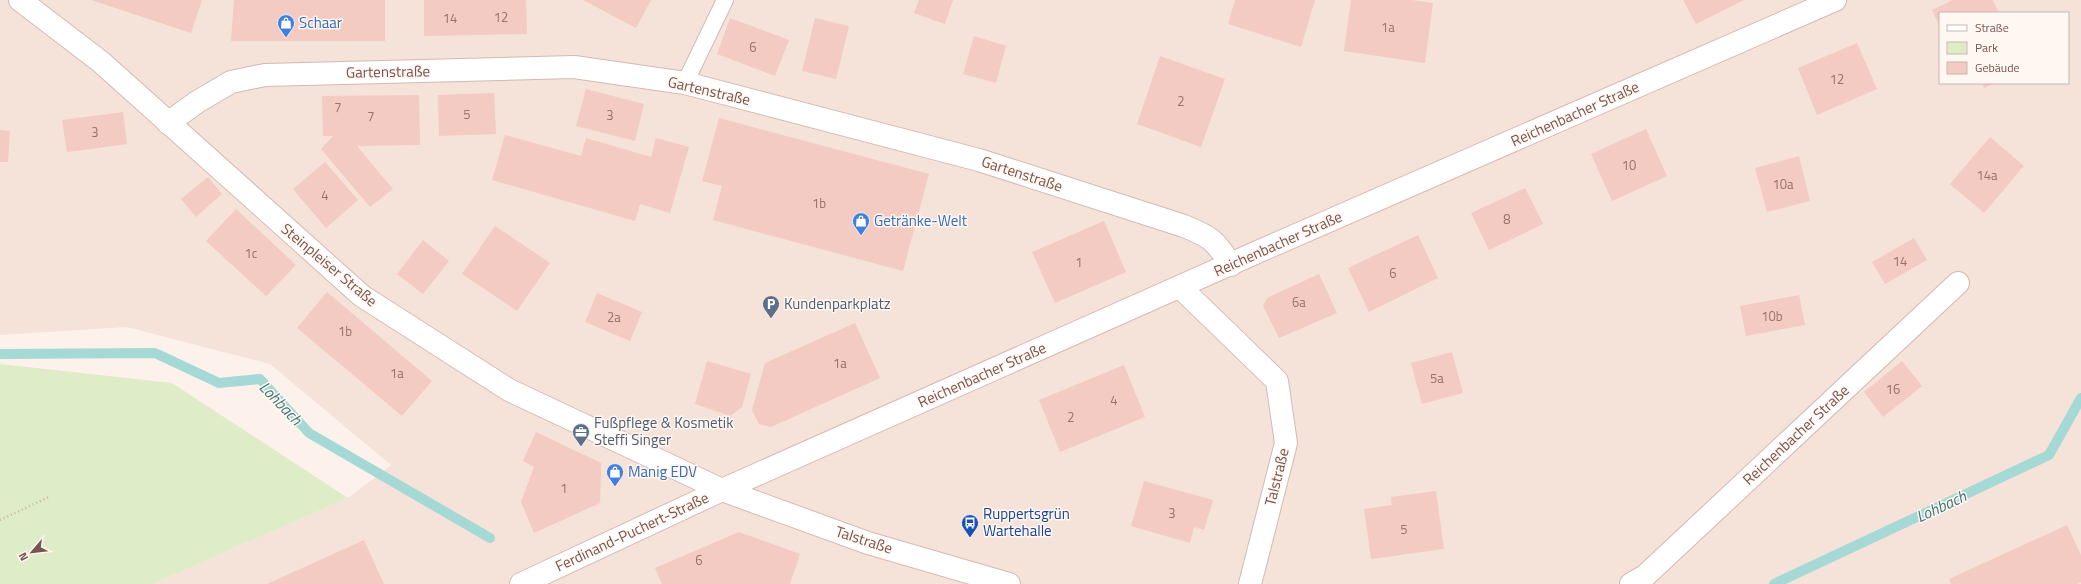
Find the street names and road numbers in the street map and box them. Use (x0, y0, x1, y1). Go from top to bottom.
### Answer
street label: Gartenstraße (346, 59, 430, 84)
street label: Gartenstraße (666, 70, 753, 111)
street label: Reichenbacher Straße (1507, 75, 1643, 152)
street label: Gartenstraße (979, 150, 1066, 197)
street label: Reichenbacher Straße (1210, 205, 1346, 282)
street label: Steinpleiser Straße (276, 217, 383, 312)
street label: Reichenbacher Straße (914, 336, 1050, 413)
street label: Reichenbacher Straße (1737, 379, 1854, 490)
street label: Talstraße (1258, 446, 1295, 508)
street label: Ferdinand-Puchert-Straße (551, 486, 712, 577)
street label: Talstraße (833, 520, 896, 560)

